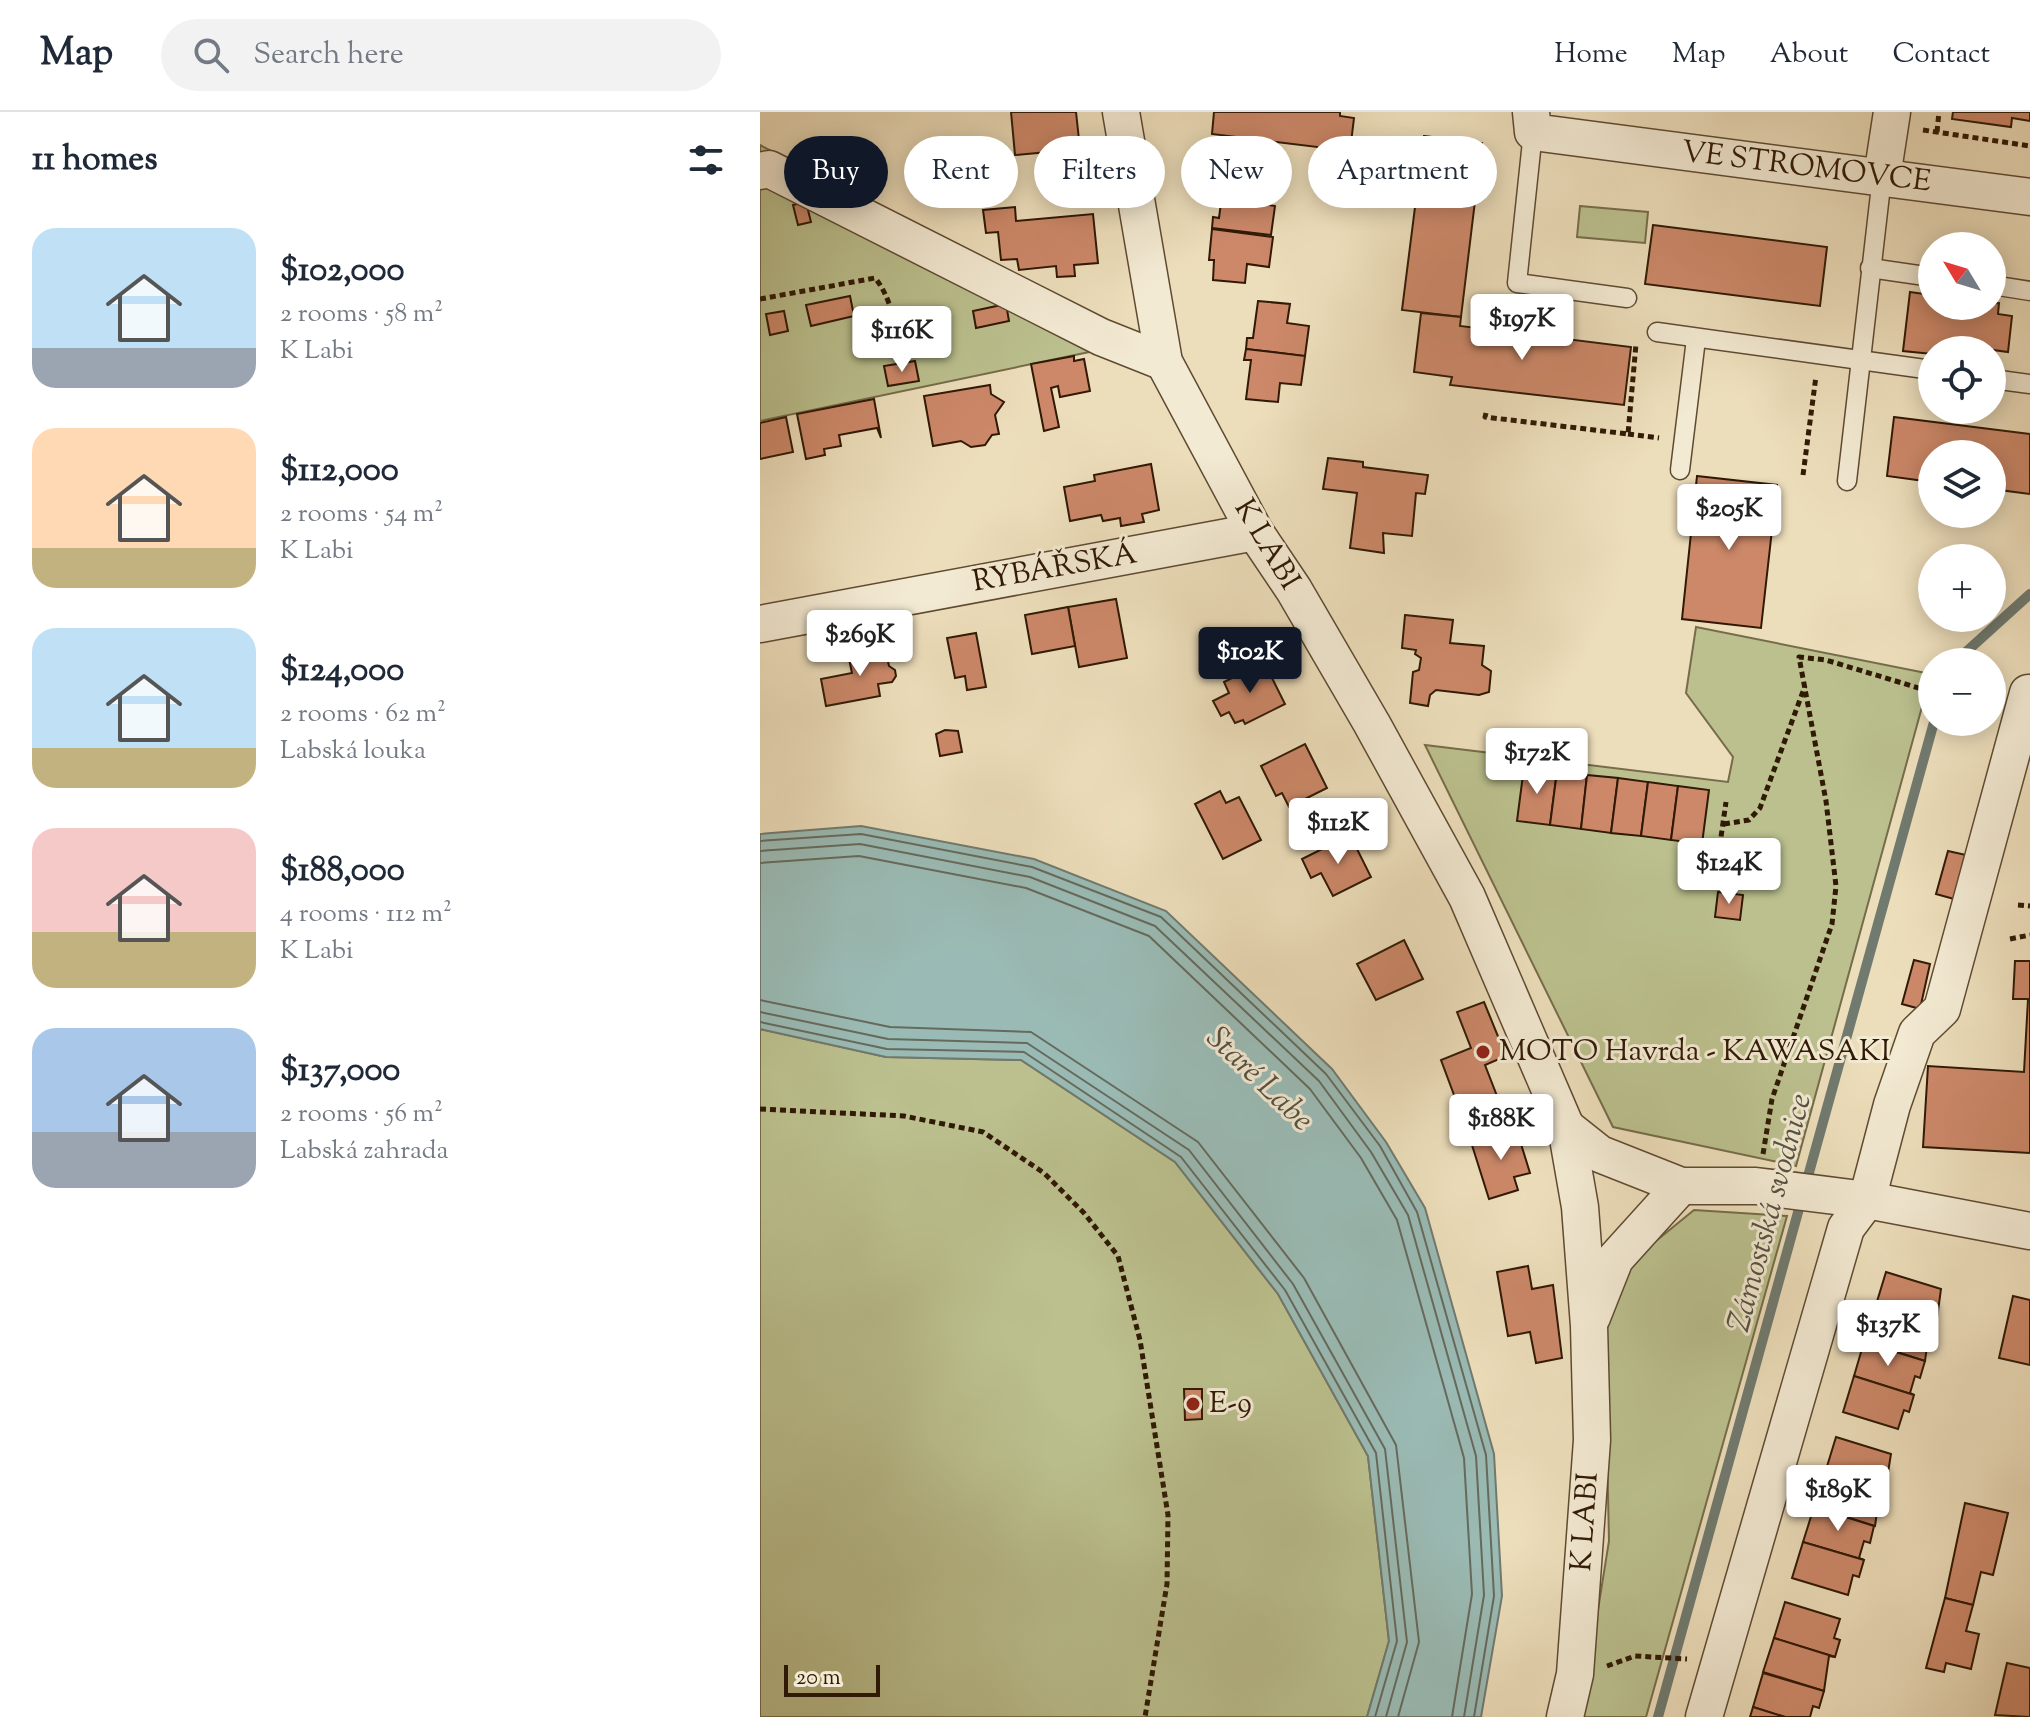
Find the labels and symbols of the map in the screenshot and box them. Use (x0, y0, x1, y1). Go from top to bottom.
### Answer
street label: VE STROMOVCE (1679, 131, 1933, 205)
north arrow (1918, 232, 2006, 320)
pin: $197K (1466, 294, 1578, 362)
pin: $116K (846, 306, 958, 374)
pin: $205K (1673, 484, 1785, 552)
street label: K LABI (1222, 491, 1310, 599)
street label: RYBÁŘSKÁ (969, 533, 1141, 605)
pin: $269K (804, 610, 916, 678)
pin: $102K (1194, 627, 1306, 695)
pin: $172K (1481, 728, 1593, 796)
pin: $112K (1282, 798, 1394, 866)
pin: $124K (1673, 838, 1785, 906)
water label: Staré Labe (1195, 1017, 1323, 1143)
place label: MOTO Havrda - KAWASAKI (1499, 1031, 1891, 1074)
marker: MOTO Havrda - KAWASAKI (1474, 1043, 1492, 1061)
water label: Zámostská svodnice (1717, 1089, 1825, 1337)
pin: $188K (1445, 1094, 1557, 1162)
pin: $137K (1832, 1300, 1944, 1368)
place label: E-9 (1209, 1383, 1252, 1426)
marker: E-9 (1184, 1395, 1202, 1413)
pin: $189K (1782, 1465, 1894, 1533)
street label: K LABI (1561, 1471, 1611, 1573)
scale bar (784, 1661, 880, 1697)

